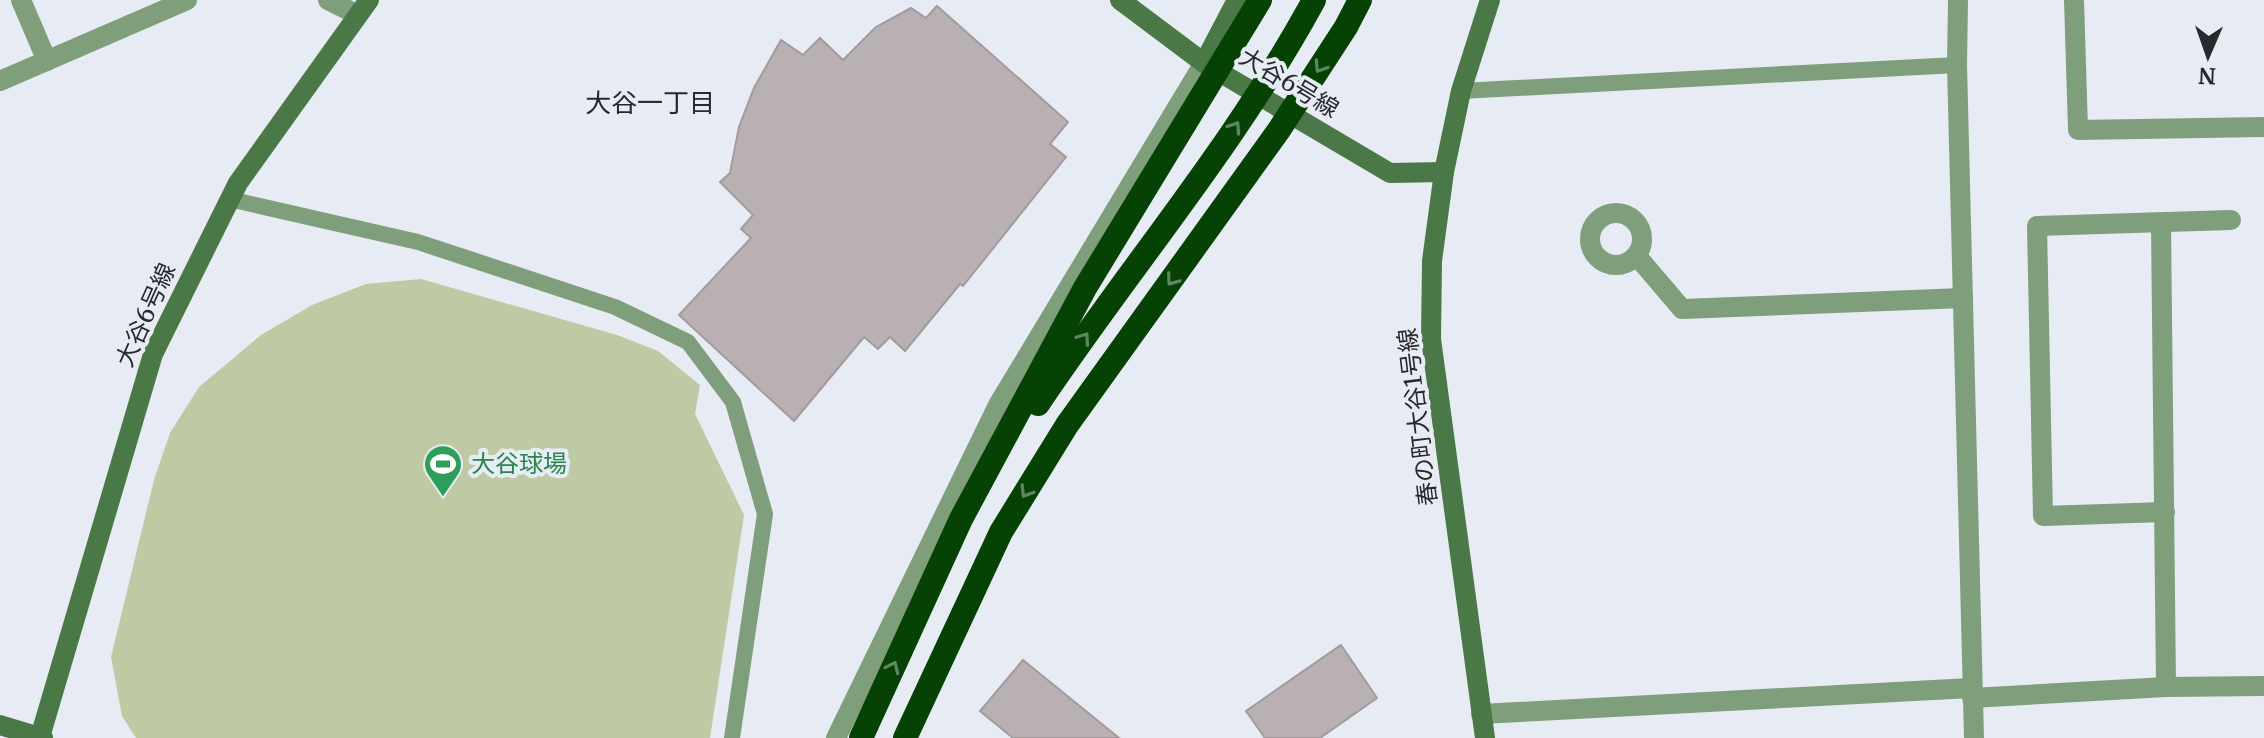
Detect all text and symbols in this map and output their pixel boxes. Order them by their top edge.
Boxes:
north arrow [2168,16,2248,96]
street label: 大谷6号線 [1234,41,1345,124]
one-way arrow [1315,58,1330,73]
text: N [2198,62,2216,90]
district label: 大谷一丁目 [585,86,715,119]
one-way arrow [1225,122,1240,136]
street label: 大谷6号線 [109,258,182,372]
one-way arrow [1167,272,1182,286]
street label: 春の町大谷1号線 [1391,326,1444,508]
one-way arrow [1074,333,1089,347]
sports icon: 大谷球場 [422,443,464,498]
place label: 大谷球場 [471,448,567,479]
one-way arrow [1020,483,1036,498]
one-way arrow [884,661,900,675]

